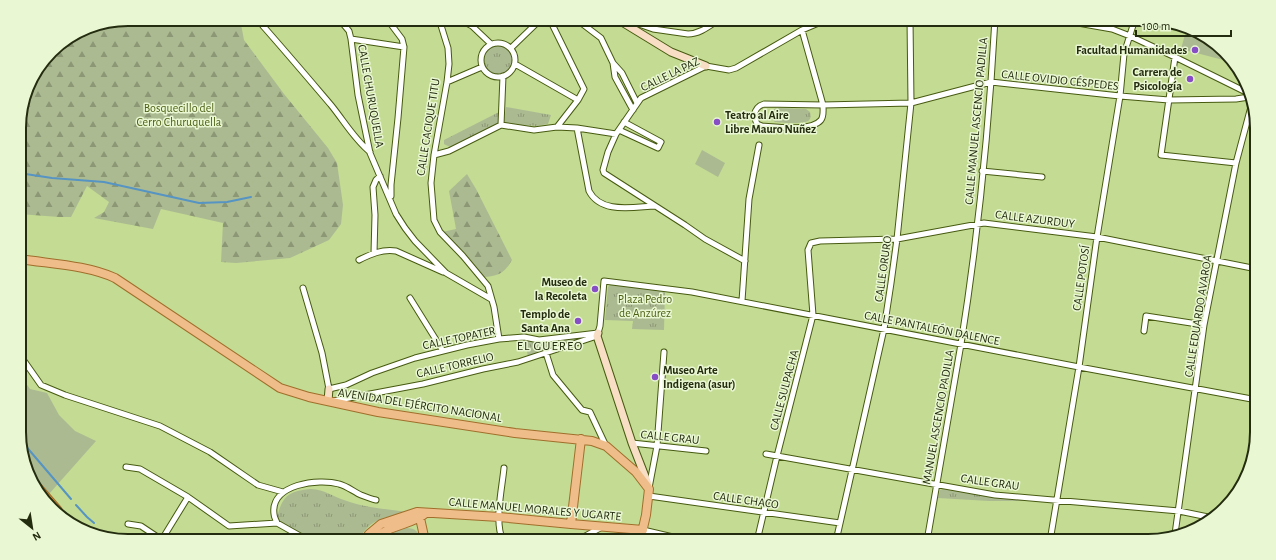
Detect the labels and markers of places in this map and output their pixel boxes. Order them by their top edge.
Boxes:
place label: Facultad Humanidades [1076,44,1187,56]
marker: Facultad Humanidades [1190,45,1200,55]
place label: Carrera de Psicología [1132,66,1182,92]
marker: Carrera de Psicología [1185,74,1195,84]
place label: Teatro al Aire Libre Mauro Nuñez [725,109,816,135]
marker: Teatro al Aire Libre Mauro Nuñez [712,117,722,127]
place label: Museo de la Recoleta [535,276,587,302]
marker: Museo de la Recoleta [590,284,600,294]
place label: Templo de Santa Ana [520,308,570,334]
marker: Templo de Santa Ana [573,316,583,326]
place label: Museo Arte Indigena (asur) [663,364,736,391]
marker: Museo Arte Indigena (asur) [650,372,660,382]

